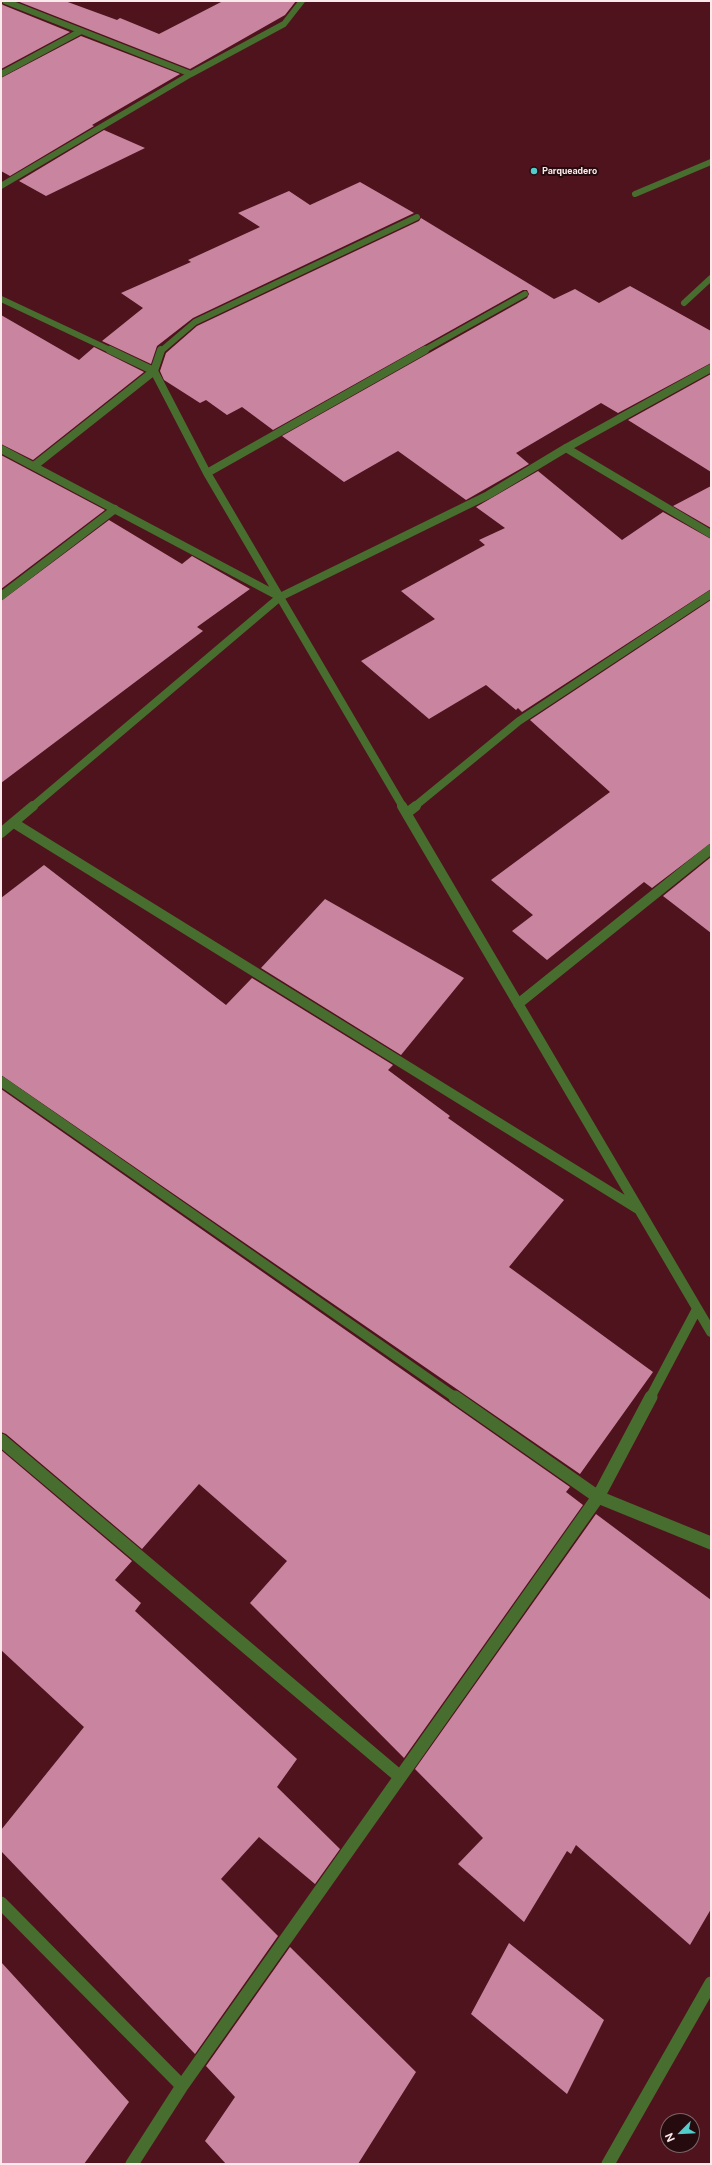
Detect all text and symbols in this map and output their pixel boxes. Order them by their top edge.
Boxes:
marker: Parqueadero [529,166,539,176]
place label: Parqueadero [542,166,597,176]
north arrow [660,2113,700,2153]
text: N [663,2131,677,2144]

